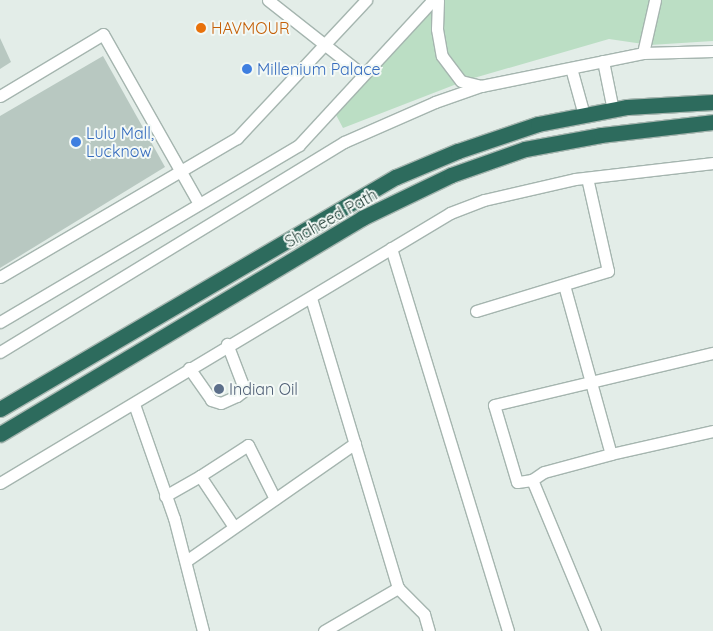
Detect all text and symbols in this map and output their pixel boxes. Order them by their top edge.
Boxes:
place label: HAVMOUR [211,18,290,38]
marker: HAVMOUR [195,22,207,34]
place label: Millenium Palace [257,59,380,79]
marker: Millenium Palace [241,63,253,75]
place label: Lulu Mall, Lucknow [86,123,154,161]
marker: Lulu Mall, Lucknow [70,136,82,148]
street label: Shaheed Path [281,185,381,251]
place label: Indian Oil [229,379,298,399]
marker: Indian Oil [213,383,225,395]

